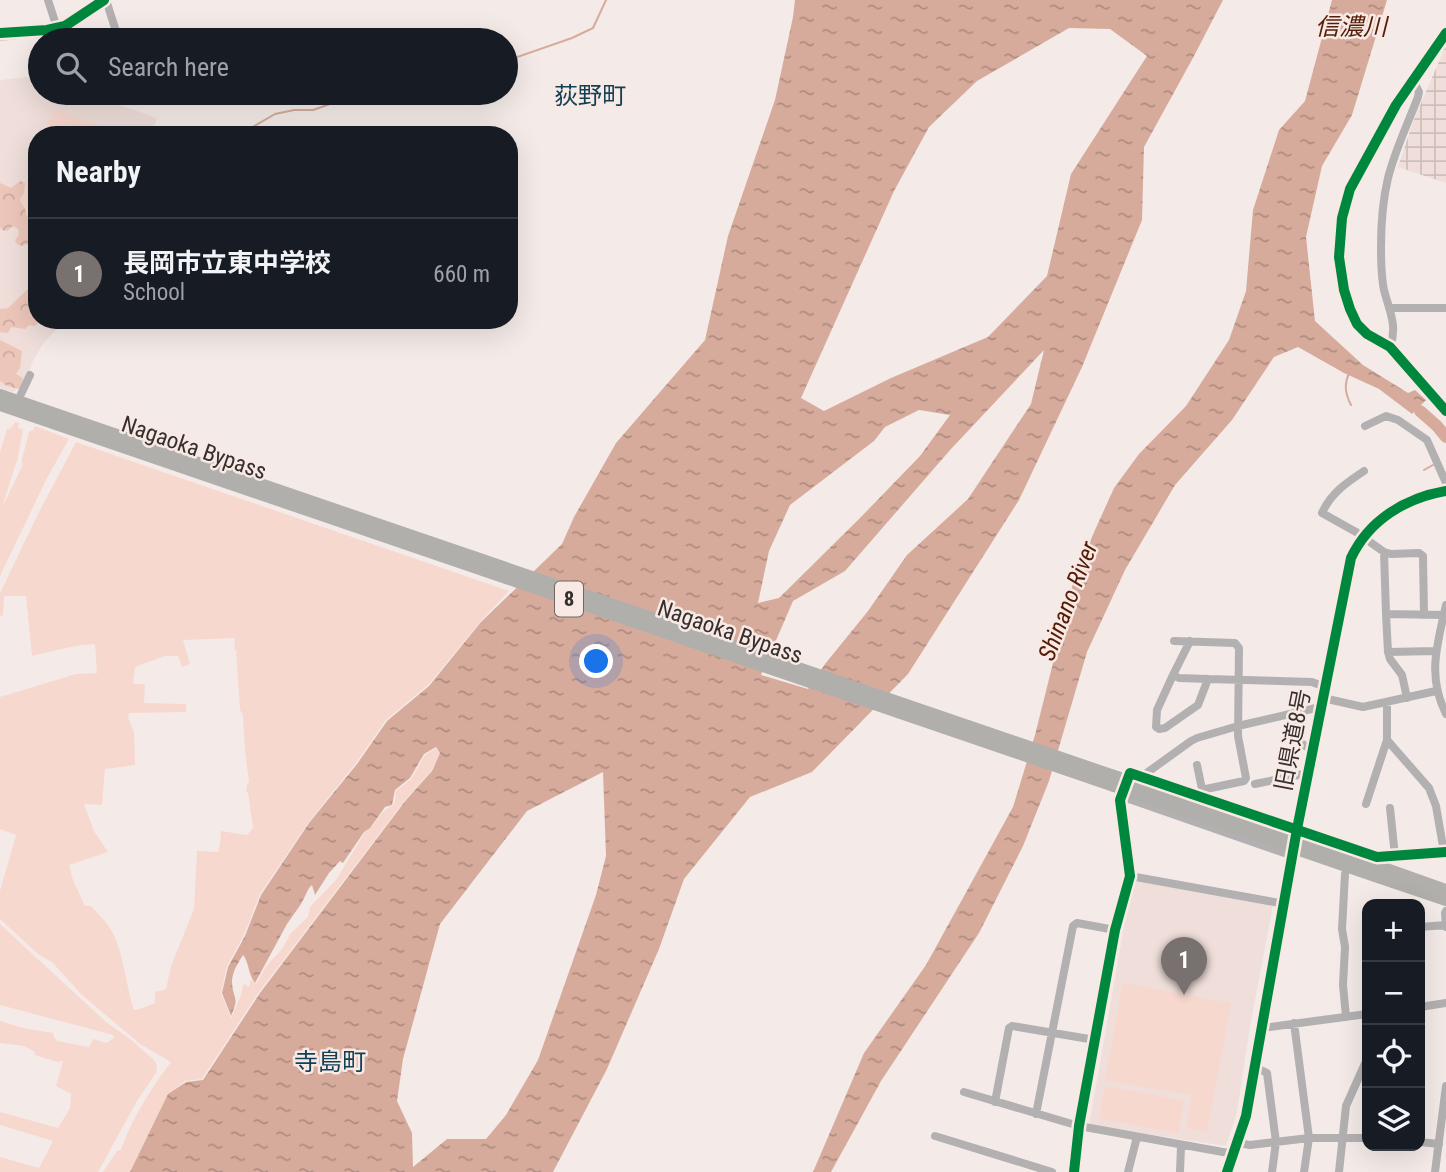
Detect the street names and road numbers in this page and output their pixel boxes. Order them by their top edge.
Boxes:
street label: Nagaoka Bypass [118,411,270,485]
road number: 8 [555,582,583,616]
street label: Nagaoka Bypass [654,595,806,669]
street label: 旧県道8号 [1270,687,1316,793]

